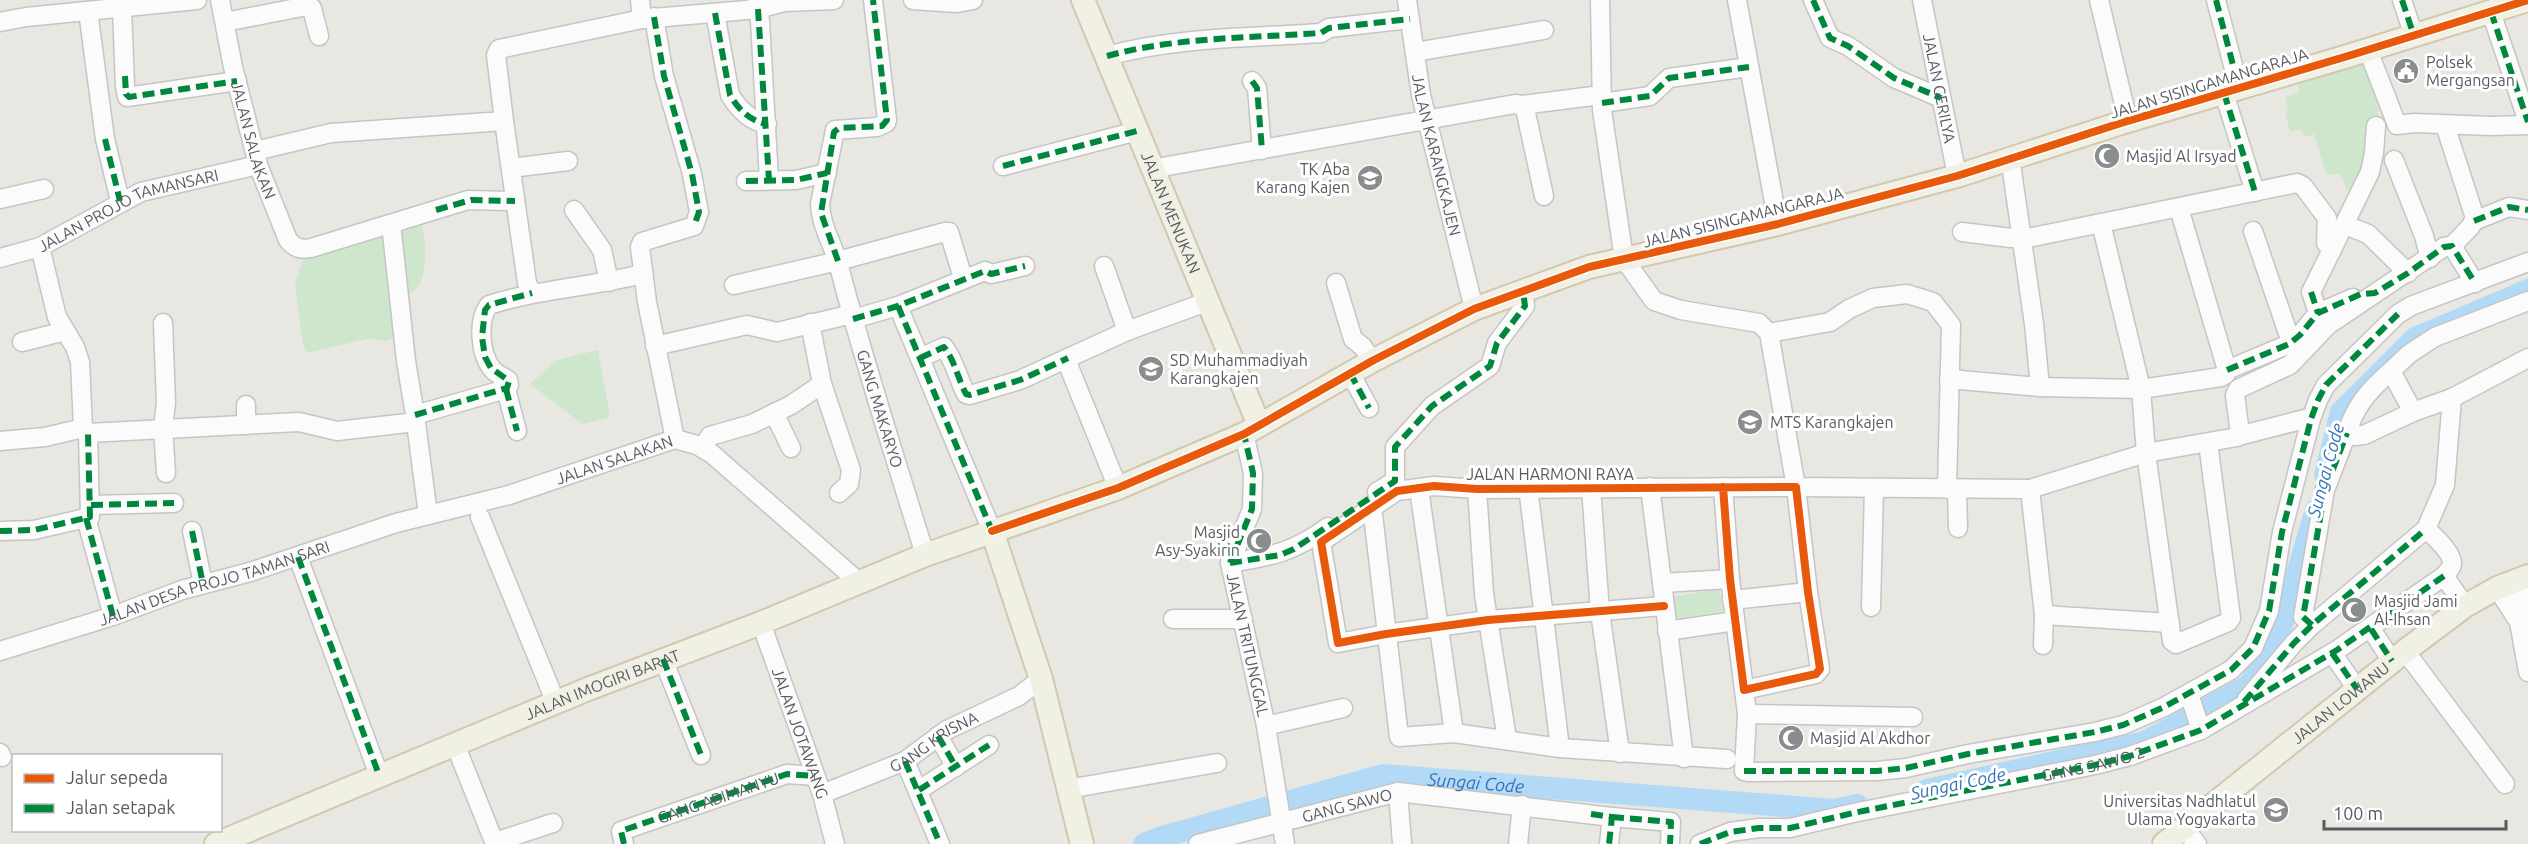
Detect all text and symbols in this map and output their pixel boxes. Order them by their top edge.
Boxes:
street label: JALAN GERILYA [1920,32,1959,145]
street label: JALAN SISINGAMANGARAJA [2108,44,2311,122]
place label: Polsek Mergangsan [2426,53,2515,89]
public building icon: Polsek Mergangsan [2391,56,2421,86]
street label: JALAN KARANGKAJEN [1409,73,1465,238]
street label: JALAN SALAKAN [228,79,280,202]
mosque icon: Masjid Al Irsyad [2092,141,2122,171]
place label: Masjid Al Irsyad [2126,147,2237,165]
street label: JALAN MENUKAN [1138,149,1204,276]
place label: TK Aba Karang Kajen [1256,160,1350,196]
school or university icon: TK Aba Karang Kajen [1355,163,1385,193]
street label: JALAN PROJO TAMANSARI [35,165,220,255]
street label: JALAN SISINGAMANGARAJA [1641,183,1846,251]
street label: GANG MAKARYO [854,347,906,470]
place label: SD Muhammadiyah Karangkajen [1170,351,1308,387]
school or university icon: SD Muhammadiyah Karangkajen [1136,354,1166,384]
school or university icon: MTS Karangkajen [1735,407,1765,437]
place label: MTS Karangkajen [1770,413,1894,431]
water label: Sungai Code [2303,421,2347,520]
street label: JALAN SALAKAN [554,431,675,488]
street label: JALAN HARMONI RAYA [1466,465,1634,483]
place label: Masjid Asy-Syakirin [1155,523,1240,559]
mosque icon: Masjid Asy-Syakirin [1244,526,1274,556]
street label: JALAN DESA PROJO TAMAN SARI [97,537,332,629]
street label: JALAN TRITUNGGAL [1223,571,1273,718]
place label: Masjid Jami Al-Ihsan [2374,592,2458,628]
mosque icon: Masjid Jami Al-Ihsan [2339,595,2369,625]
street label: JALAN IMOGIRI BARAT [522,646,682,723]
street label: JALAN LOWANU [2288,658,2393,747]
street label: JALAN JOTAWANG [769,665,832,801]
street label: GANG KRISNA [887,708,981,775]
mosque icon: Masjid Al Akdhor [1776,723,1806,753]
place label: Masjid Al Akdhor [1810,729,1930,747]
street label: GANG SAWO 2 [2040,743,2147,784]
legend [12,754,222,832]
water label: Sungai Code [1908,763,2007,803]
text: Jalur sepeda [66,767,168,787]
street label: GANG ABIMANYU [655,768,781,827]
water label: Sungai Code [1426,768,1525,796]
street label: GANG SAWO [1300,785,1394,826]
place label: Universitas Nadhlatul Ulama Yogyakarta [2103,792,2256,828]
scale bar [2324,793,2506,831]
school or university icon: Universitas Nadhlatul Ulama Yogyakarta [2261,795,2291,825]
text: Jalan setapak [66,797,175,817]
text: 100 m [2333,803,2383,823]

